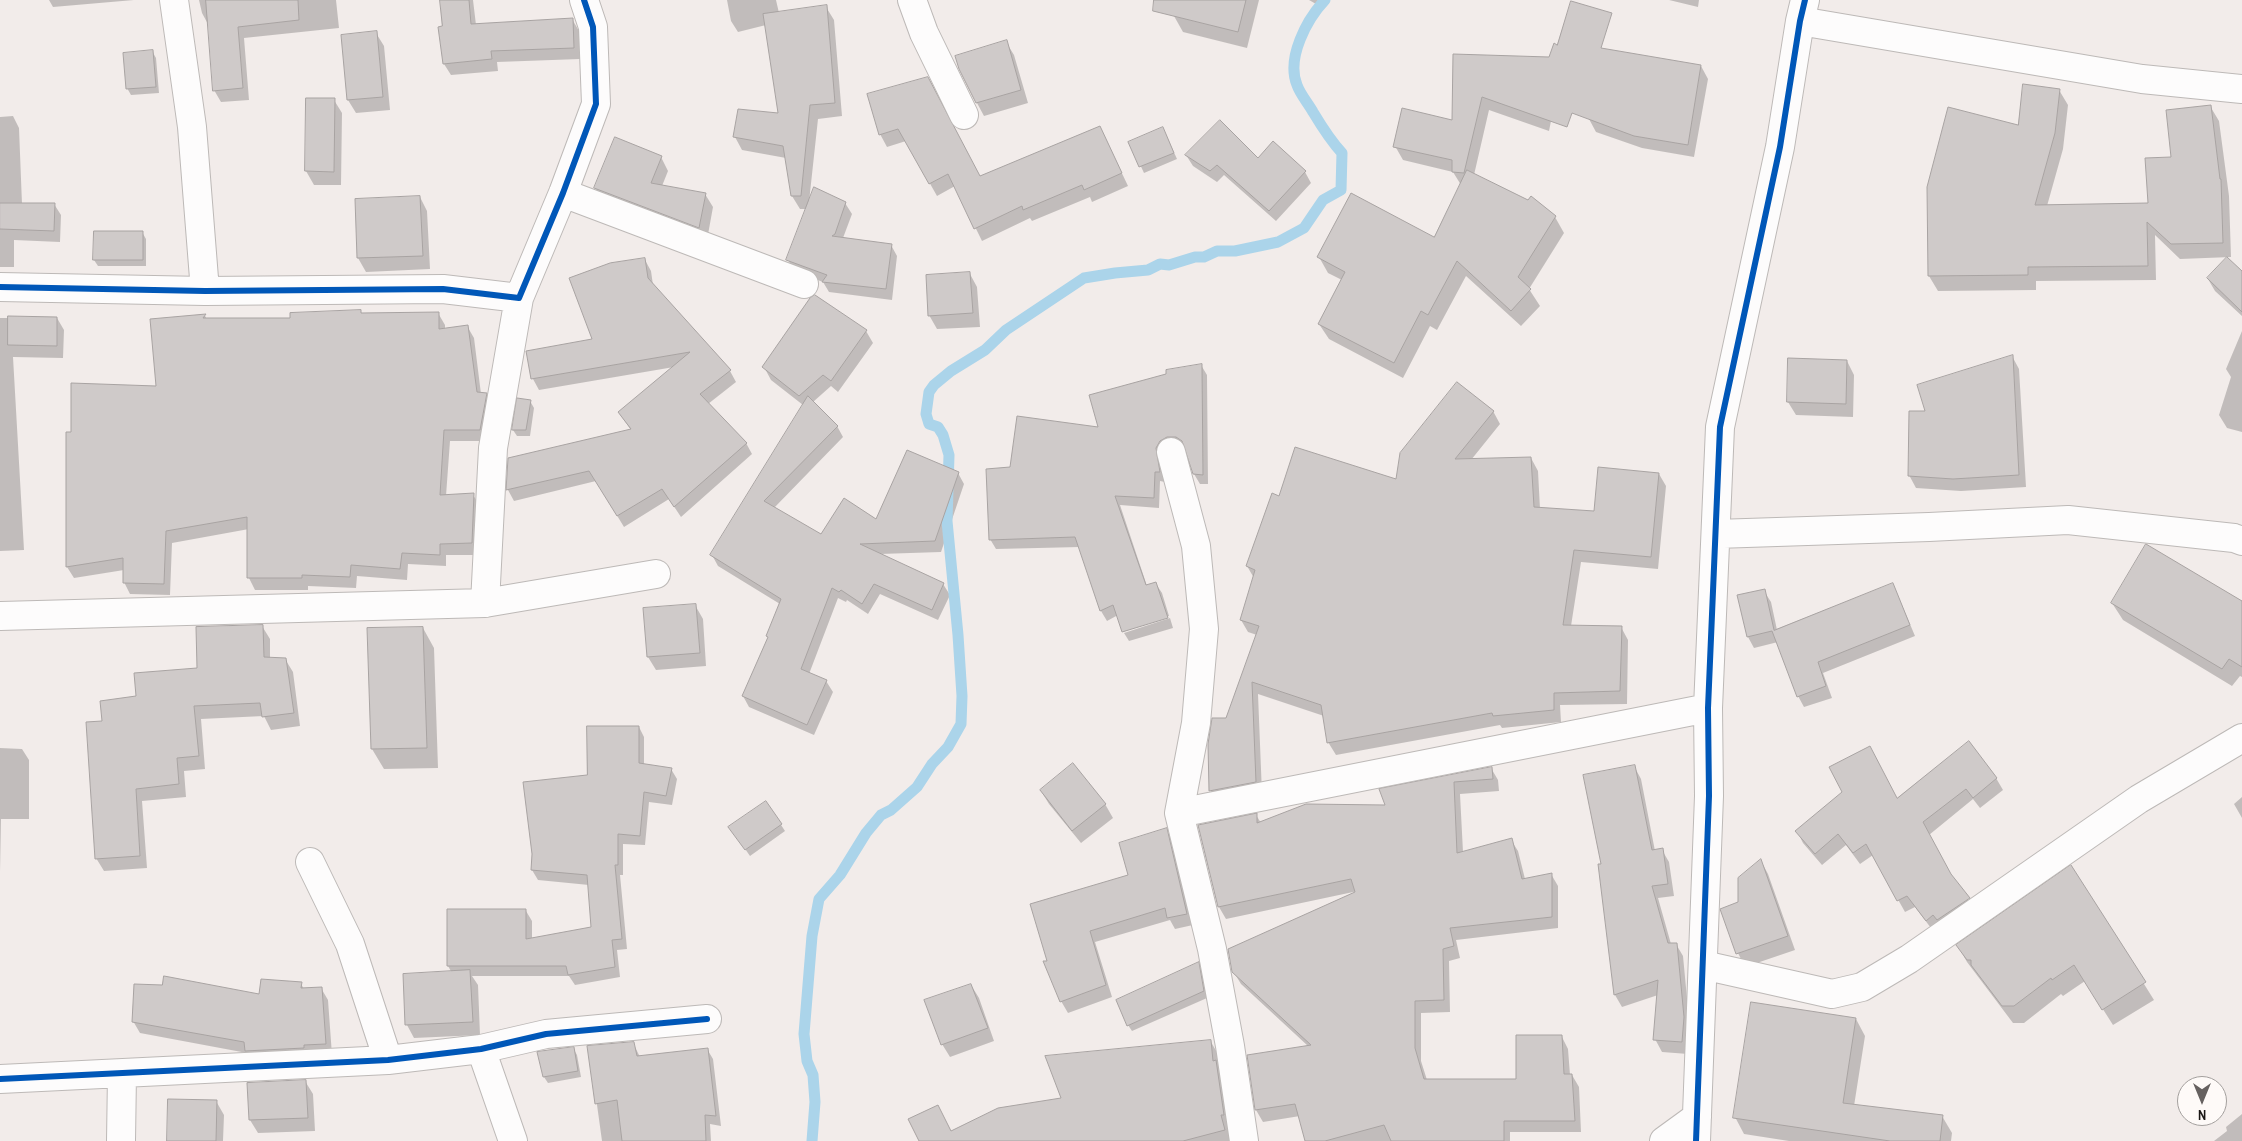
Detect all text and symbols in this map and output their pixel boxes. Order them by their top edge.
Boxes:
north arrow [2177,1076,2227,1126]
text: N [2198,1106,2206,1124]

